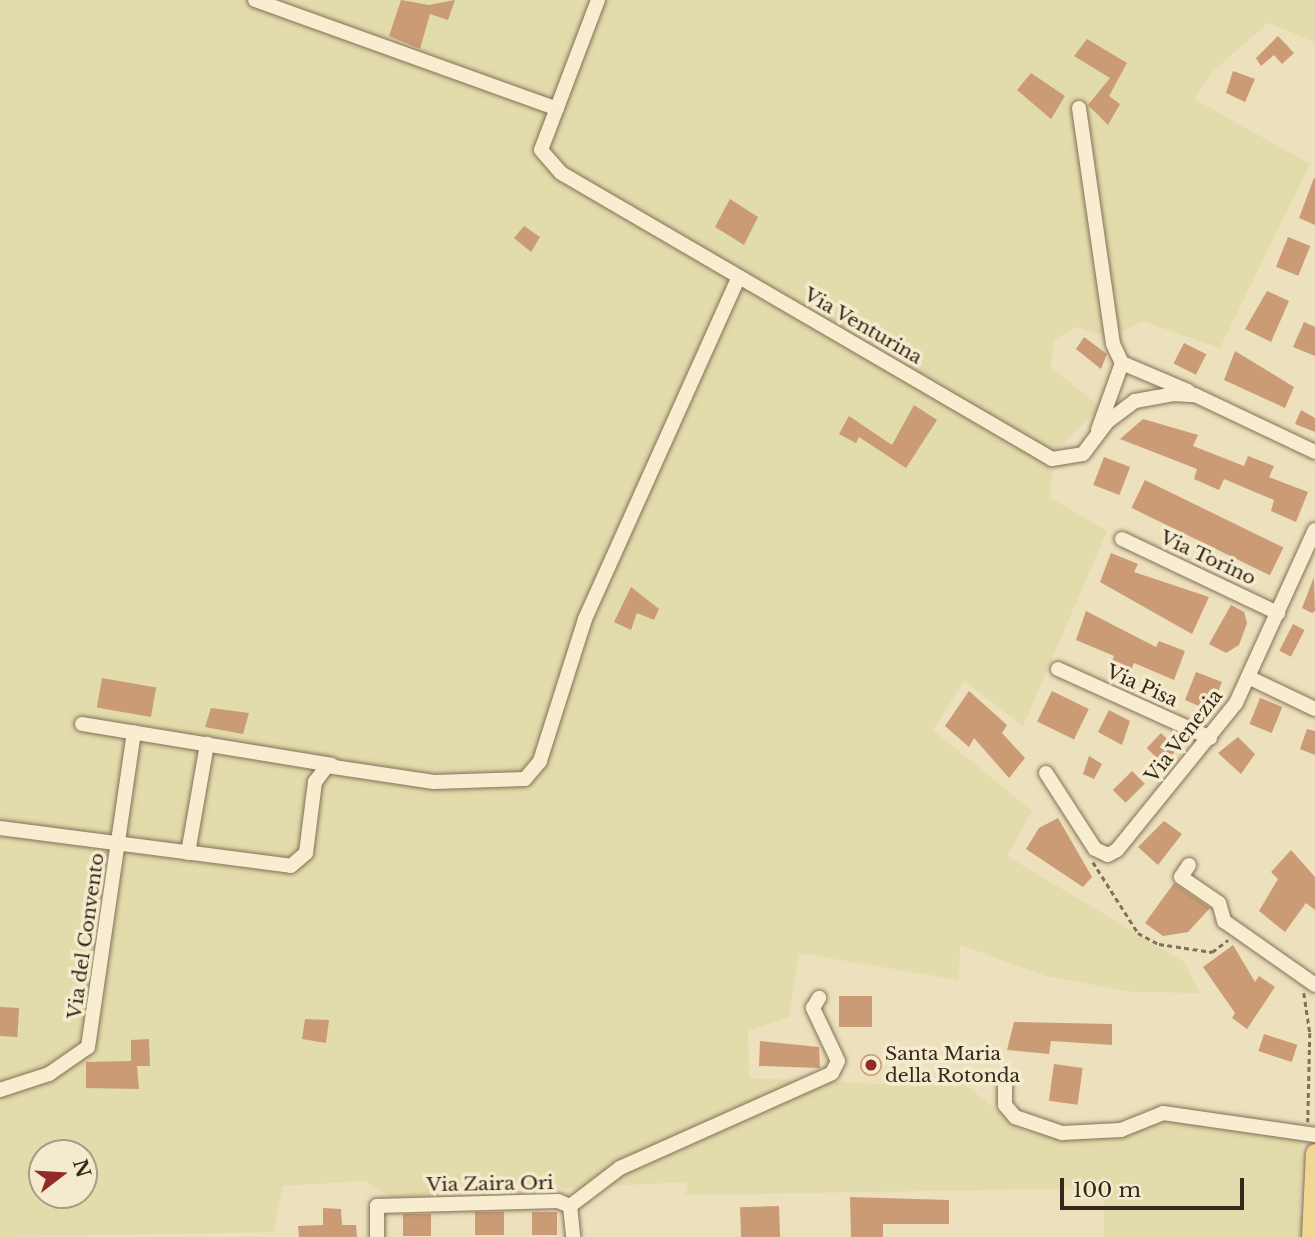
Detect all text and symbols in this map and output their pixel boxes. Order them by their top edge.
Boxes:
street label: Via Venturina [799,283,927,369]
street label: Via Torino [1156,526,1260,590]
street label: Via Pisa [1103,660,1181,712]
street label: Via Venezia [1140,684,1228,788]
street label: Via del Convento [63,851,109,1021]
place label: Santa Maria della Rotonda [885,1043,1020,1087]
marker: Santa Maria della Rotonda [863,1057,879,1073]
north arrow [28,1139,98,1209]
text: N [68,1156,95,1180]
scale bar [1063,1164,1247,1208]
street label: Via Zaira Ori [426,1171,554,1197]
text: 100 m [1073,1177,1141,1203]

